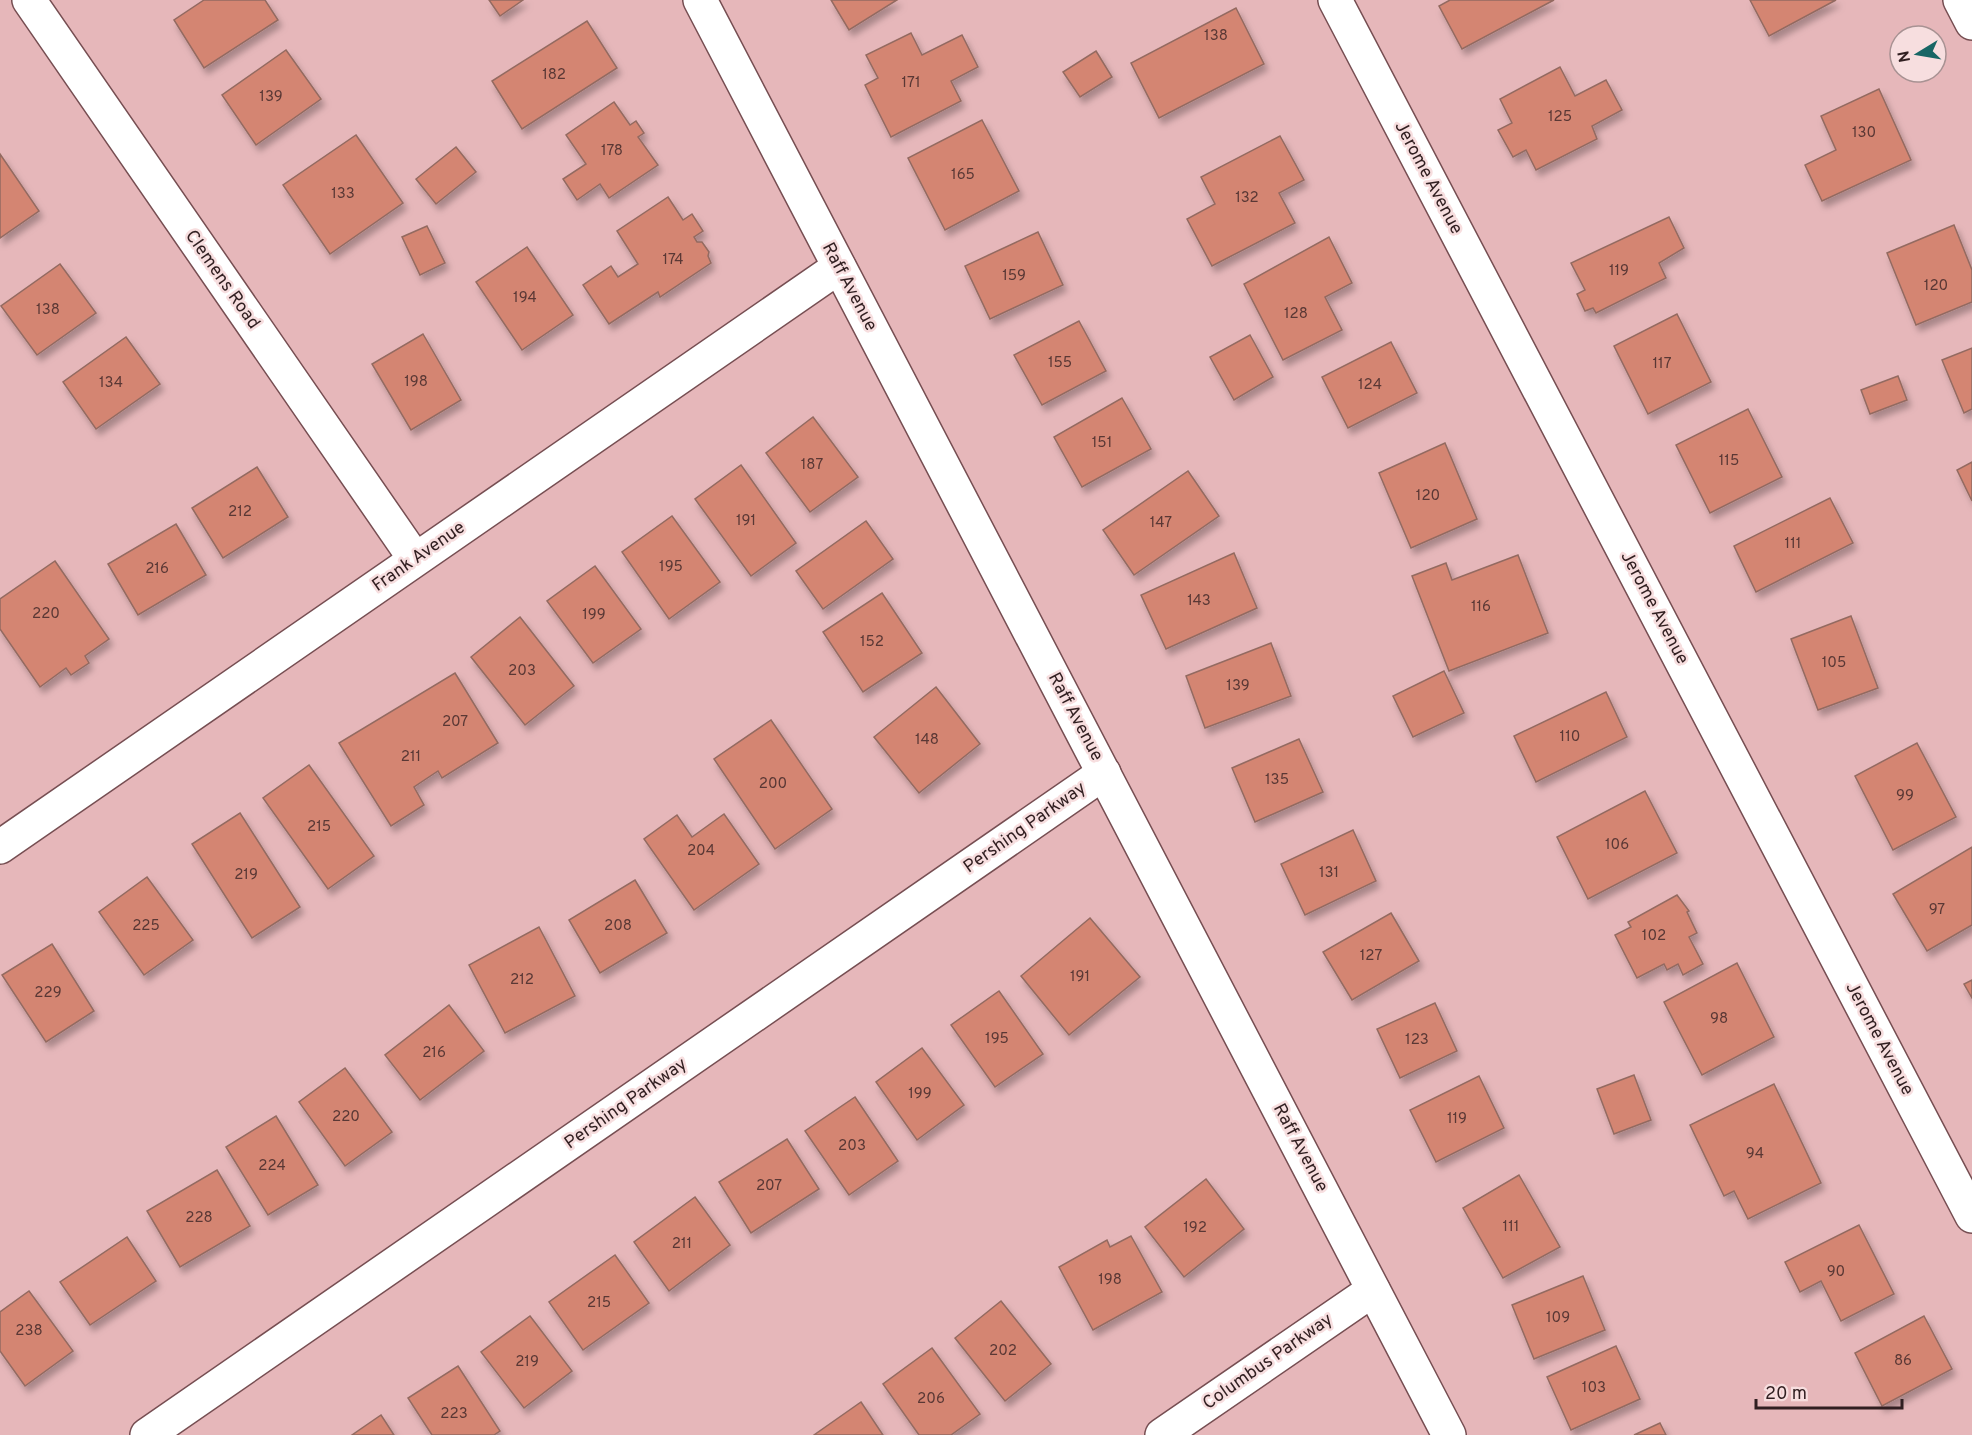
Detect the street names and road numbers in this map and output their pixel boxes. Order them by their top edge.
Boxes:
street label: Jerome Avenue [1388,117,1468,239]
street label: Clemens Road [179,226,265,334]
street label: Raff Avenue [816,239,882,335]
street label: Frank Avenue [368,516,470,598]
street label: Jerome Avenue [1614,547,1694,669]
street label: Raff Avenue [1042,669,1108,765]
street label: Pershing Parkway [959,777,1091,879]
street label: Jerome Avenue [1839,978,1919,1100]
street label: Pershing Parkway [560,1053,692,1155]
street label: Raff Avenue [1267,1100,1333,1196]
street label: Columbus Parkway [1199,1309,1337,1415]

